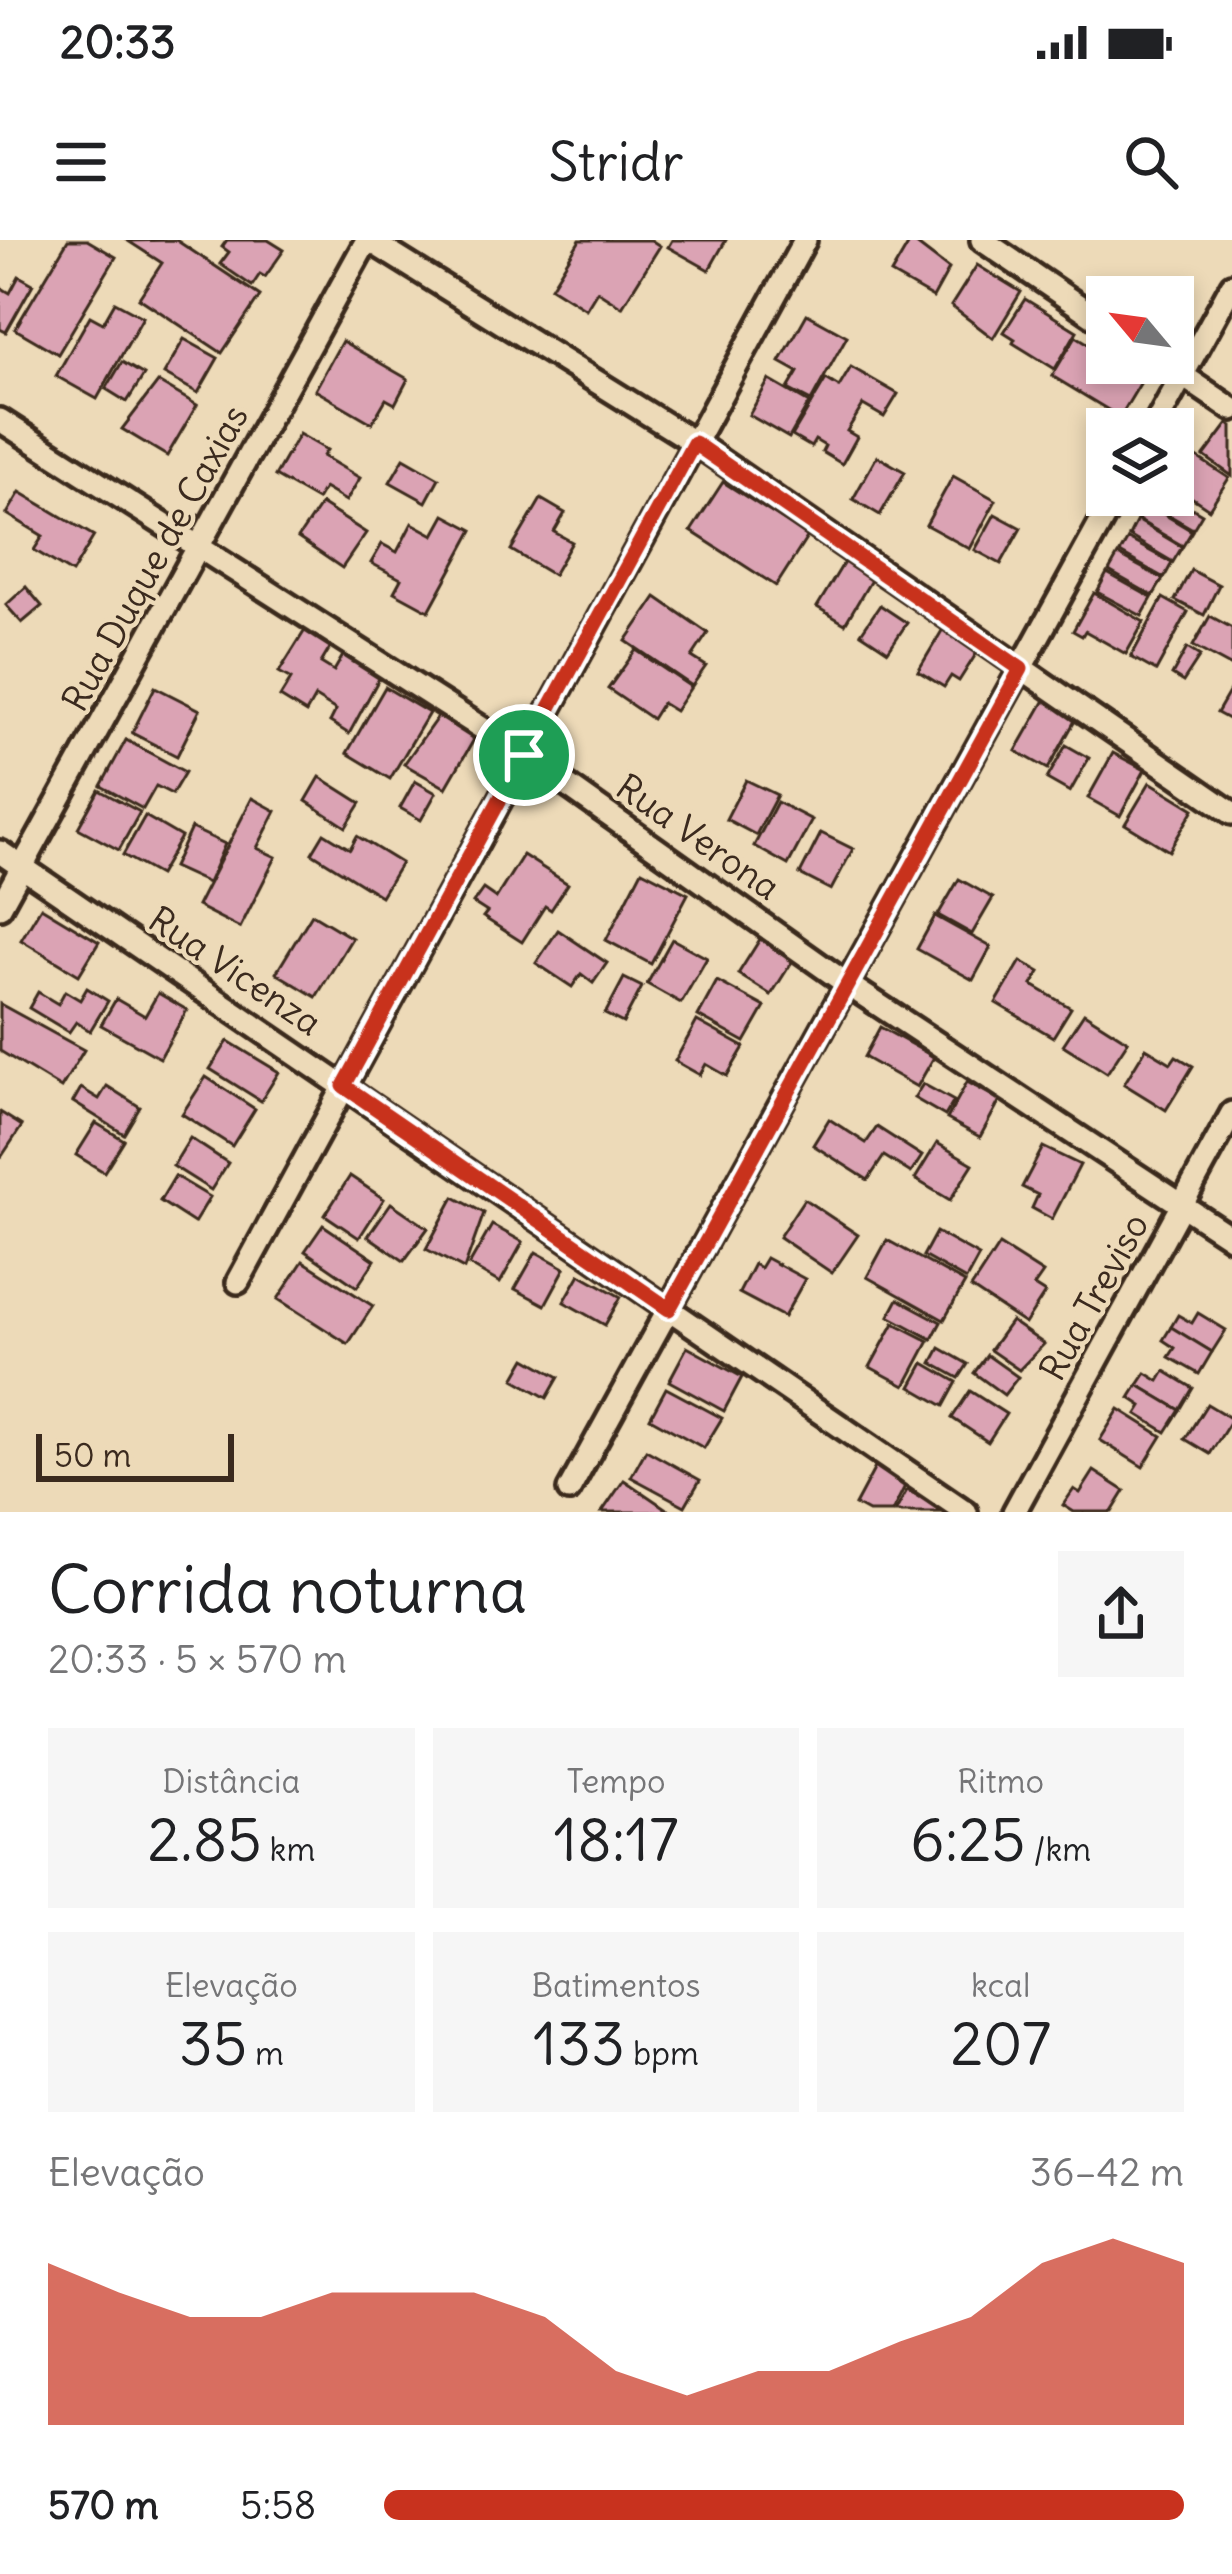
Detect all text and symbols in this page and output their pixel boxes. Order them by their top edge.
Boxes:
text: 20:33 [60,14,176,70]
text: Stridr [548,128,684,196]
icon: menu [48,129,114,195]
icon: search [1118,129,1184,195]
north arrow [1086,276,1194,384]
map controls [1086,276,1194,516]
street label: Rua Duque de Caxias [52,397,258,719]
button: layers [1086,408,1194,516]
pin [473,704,575,806]
icon: arrive [491,722,557,788]
street label: Rua Verona [608,764,788,910]
street label: Rua Vicenza [140,897,330,1045]
street label: Rua Treviso [1030,1206,1158,1388]
scale bar [36,1428,234,1481]
text: 50 m [54,1434,131,1476]
text: Corrida noturna [48,1548,527,1631]
button: share [1058,1551,1184,1677]
text: 20:33 · 5 × 570 m [48,1635,347,1684]
text: Distância [162,1760,300,1802]
text: Tempo [566,1760,666,1802]
text: Ritmo [957,1760,1044,1802]
text: 2.85 [147,1802,262,1877]
text: 18:17 [553,1802,679,1877]
text: 6:25 [910,1802,1026,1877]
text: km [262,1828,315,1870]
text: /km [1026,1828,1091,1870]
text: Elevação [165,1964,298,2006]
text: Batimentos [531,1964,701,2006]
text: kcal [971,1964,1030,2006]
text: 35 [179,2006,247,2081]
text: 133 [533,2006,625,2081]
text: 207 [950,2006,1051,2081]
text: m [247,2032,284,2074]
text: bpm [625,2032,699,2074]
text: Elevação [48,2148,205,2197]
text: 36–42 m [1030,2148,1184,2197]
text: 570 m [48,2481,159,2530]
text: 5:58 [240,2481,316,2530]

